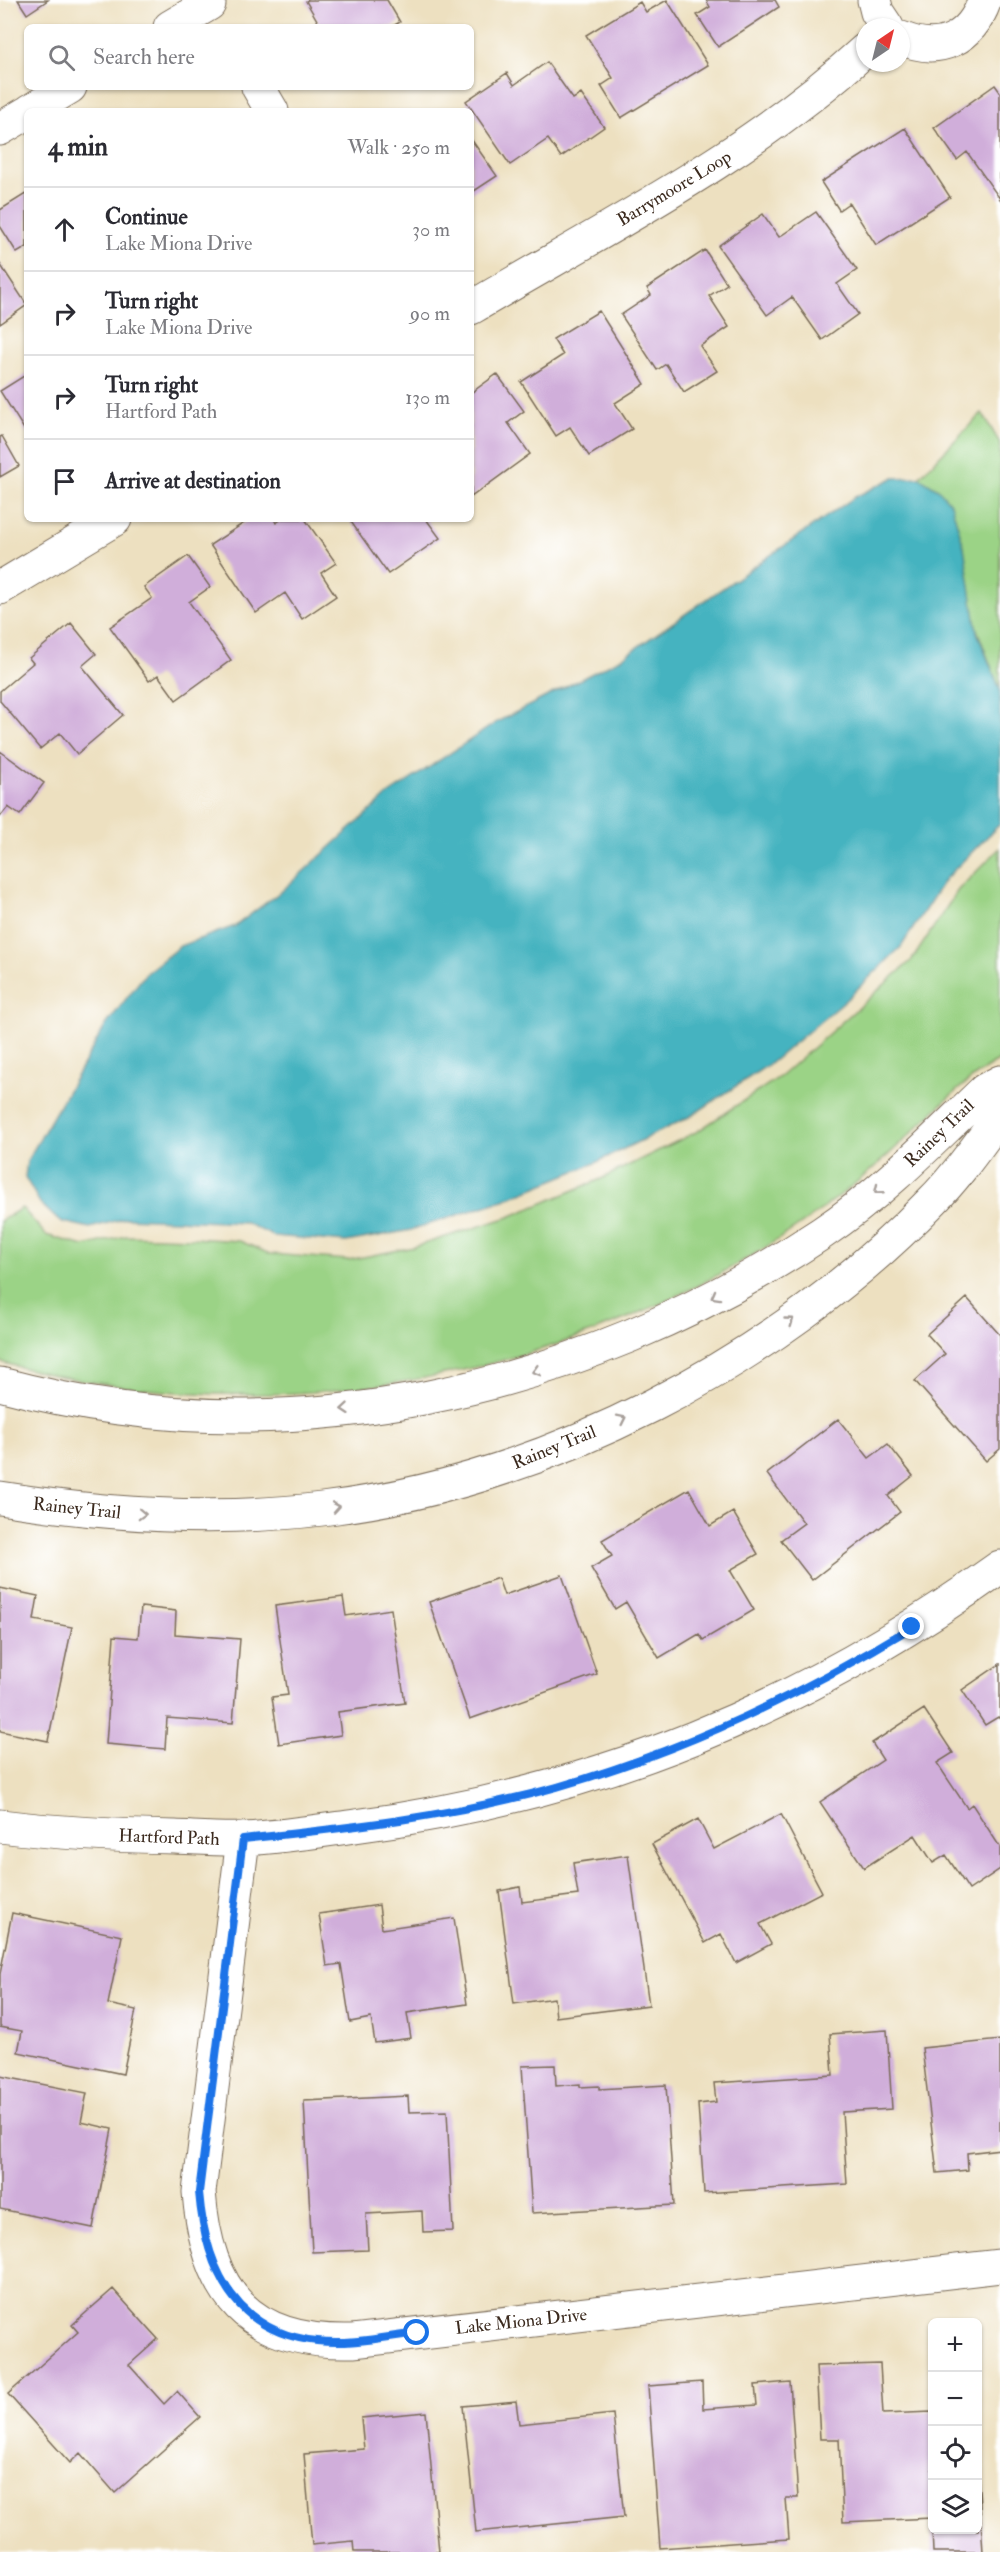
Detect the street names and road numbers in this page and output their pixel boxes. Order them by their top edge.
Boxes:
street label: Barrymoore Loop [613,145,736,232]
street label: Rainey Trail [900,1094,979,1172]
street label: Rainey Trail [509,1420,600,1475]
street label: Rainey Trail [32,1492,123,1525]
street label: Hartford Path [118,1824,220,1851]
street label: Lake Miona Drive [454,2303,589,2340]

